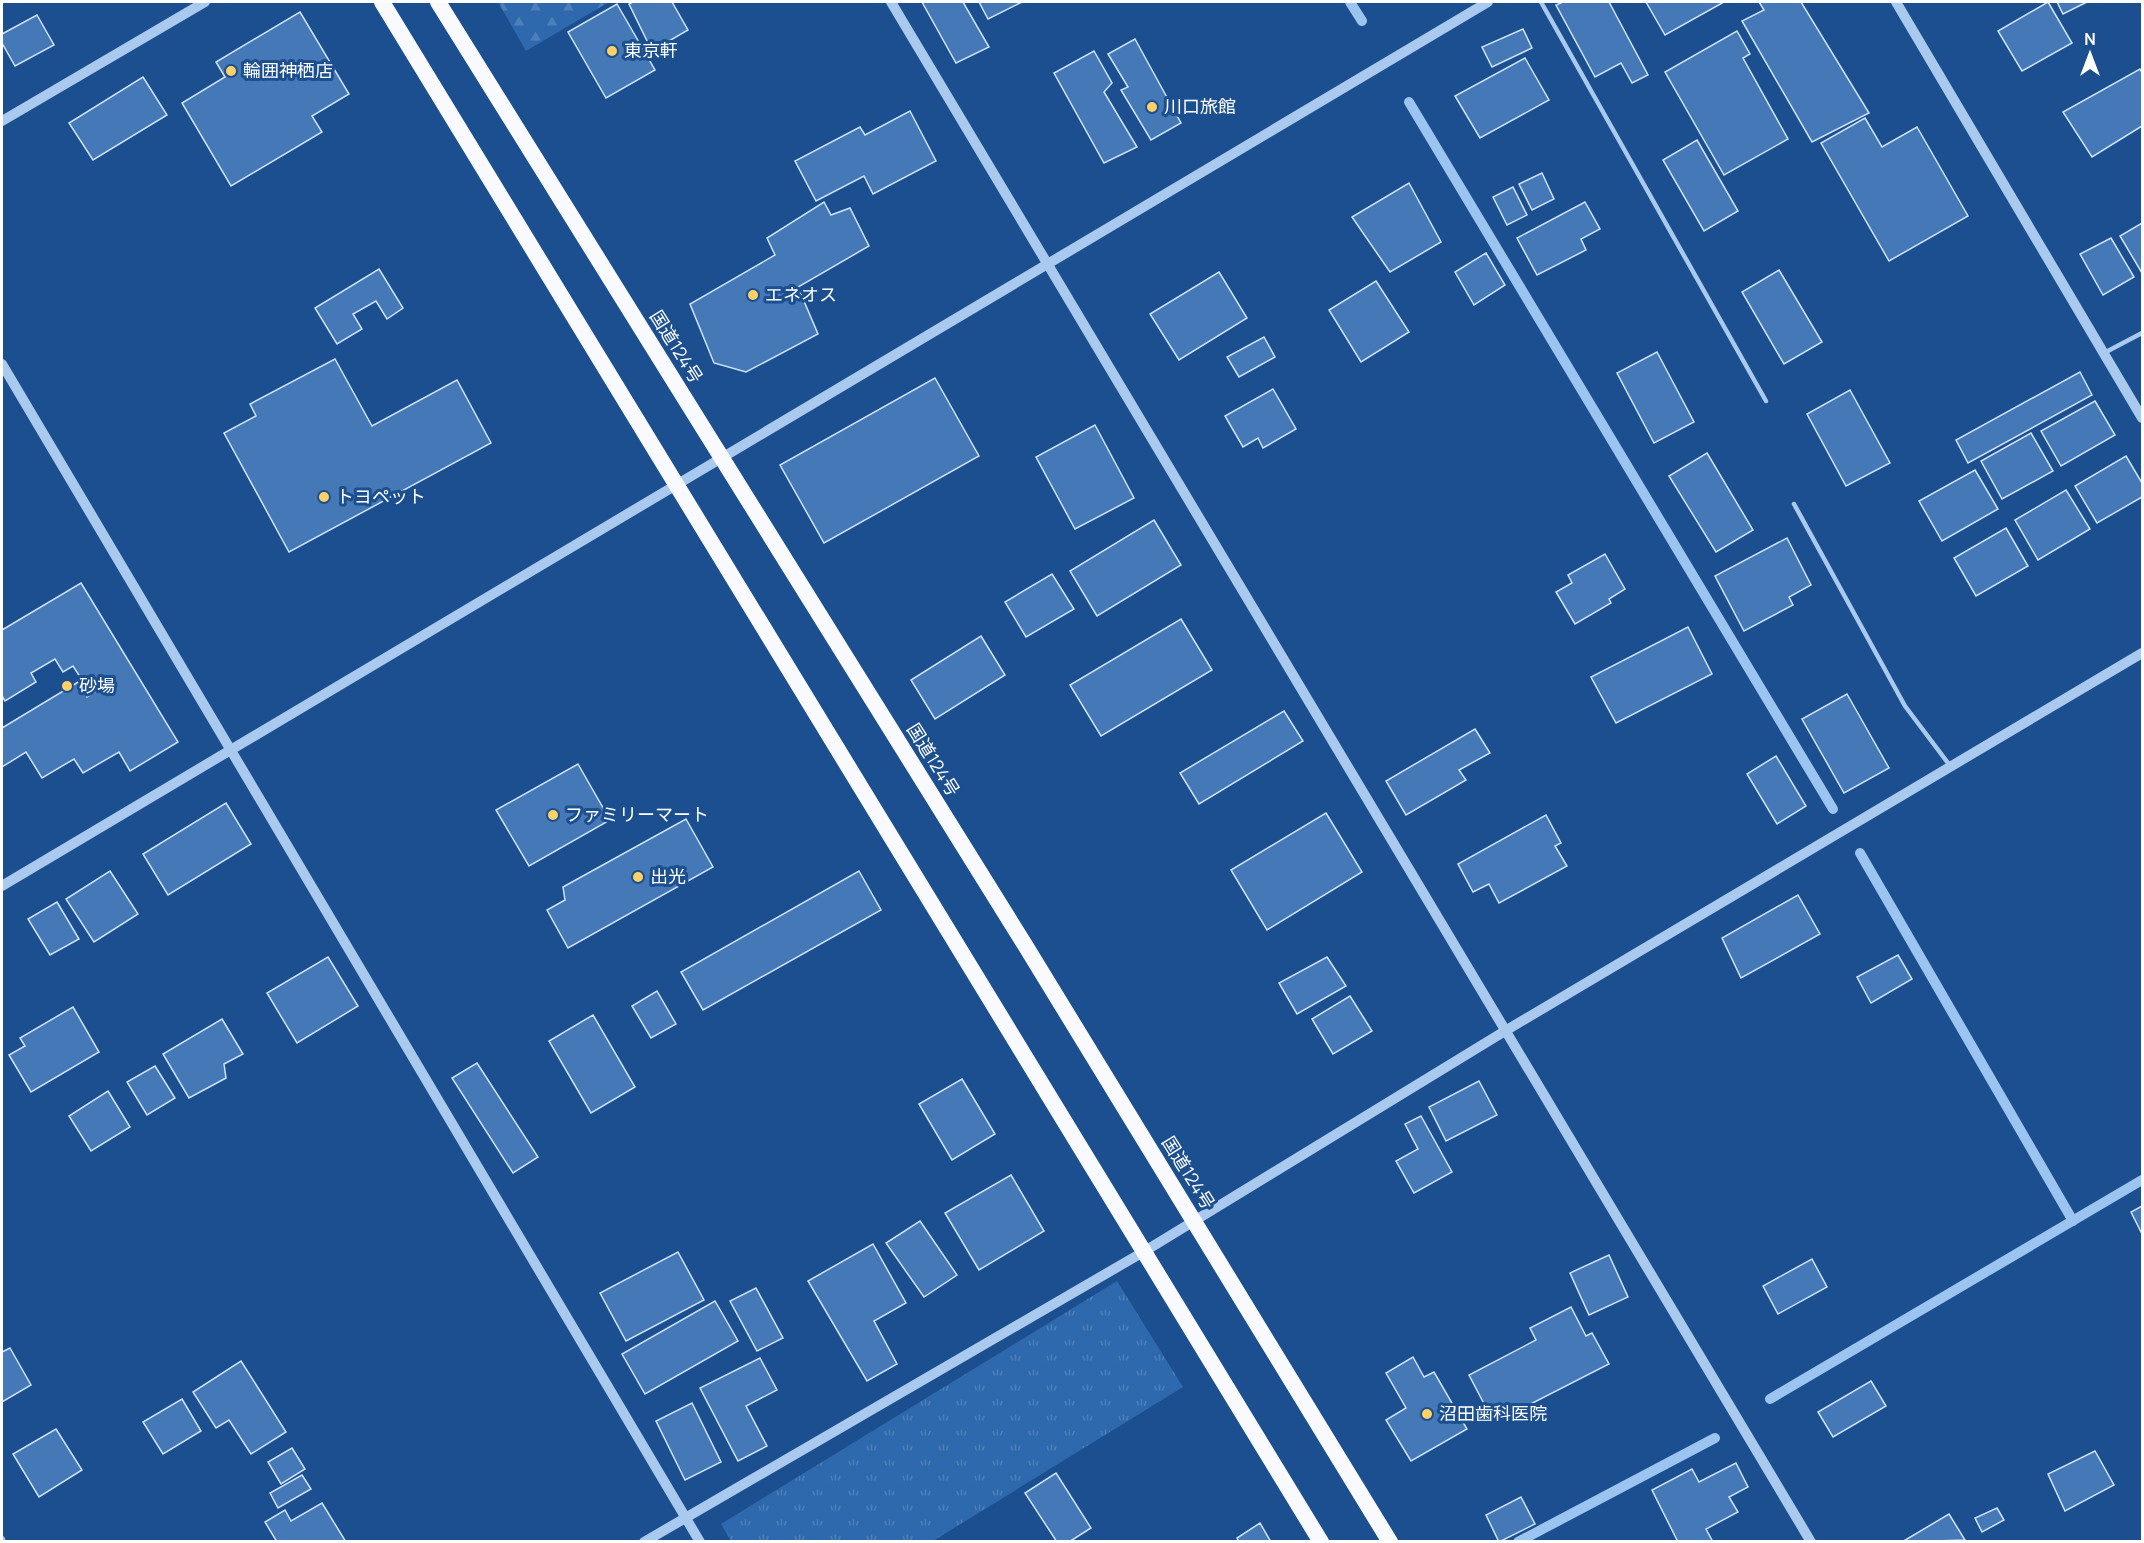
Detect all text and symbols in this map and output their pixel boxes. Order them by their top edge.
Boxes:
north arrow [2060,24,2120,84]
text: N [2084,28,2096,50]
place label: 東京軒 [624,38,678,62]
marker: 東京軒 [605,44,619,58]
place label: 輪囲神栖店 [243,58,333,82]
marker: 輪囲神栖店 [224,64,238,78]
place label: 川口旅館 [1164,94,1236,118]
marker: 川口旅館 [1145,100,1159,114]
place label: エネオス [765,282,837,306]
marker: エネオス [746,288,760,302]
street label: 国道124号 [645,306,709,387]
place label: トヨペット [336,484,426,508]
marker: トヨペット [317,490,331,504]
place label: 砂場 [79,673,115,697]
marker: 砂場 [60,679,74,693]
street label: 国道124号 [902,719,966,800]
place label: ファミリーマート [565,802,709,826]
marker: ファミリーマート [546,808,560,822]
place label: 出光 [650,864,686,888]
marker: 出光 [631,870,645,884]
street label: 国道124号 [1157,1132,1221,1213]
place label: 沼田歯科医院 [1439,1401,1547,1425]
marker: 沼田歯科医院 [1420,1407,1434,1421]

